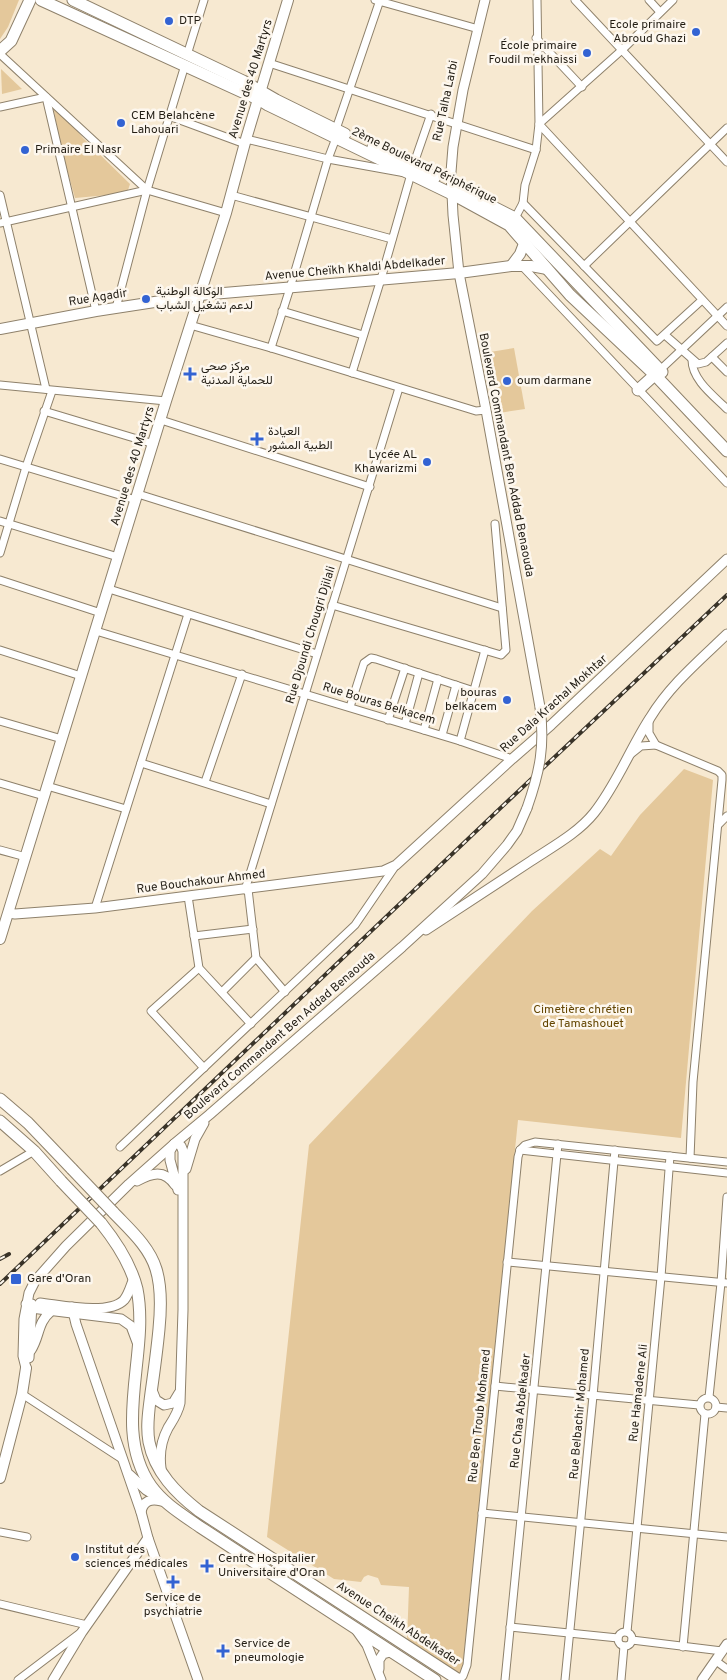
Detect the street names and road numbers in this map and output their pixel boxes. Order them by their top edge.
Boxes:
street label: Avenue des 40 Martyrs [225,17,277,141]
street label: Rue Talha Larbi [430,59,462,143]
street label: 2ème Boulevard Périphérique [349,124,499,208]
street label: Avenue Cheïkh Khaldi Abdelkader [264,253,446,285]
street label: Rue Agadir [68,285,129,311]
street label: Boulevard Commandant Ben Addad Benaouda [474,332,538,578]
street label: Avenue des 40 Martyrs [107,404,159,528]
street label: Rue Djoundi Chougri Djilali [282,564,340,706]
street label: Rue Dala Krachal Mokhtar [497,651,611,756]
street label: Rue Bouras Belkacem [320,679,438,729]
street label: Rue Bouchakour Ahmed [136,866,266,898]
street label: Boulevard Commandant Ben Addad Benaouda [181,949,379,1123]
street label: Rue Hamadene Ali [626,1343,652,1443]
street label: Rue Ben Troub Mohamed [465,1348,495,1484]
street label: Rue Belbachir Mohamed [566,1348,594,1480]
street label: Rue Chaa Abdelkader [507,1352,535,1469]
street label: Avenue Cheikh Abdelkader [333,1578,463,1670]

